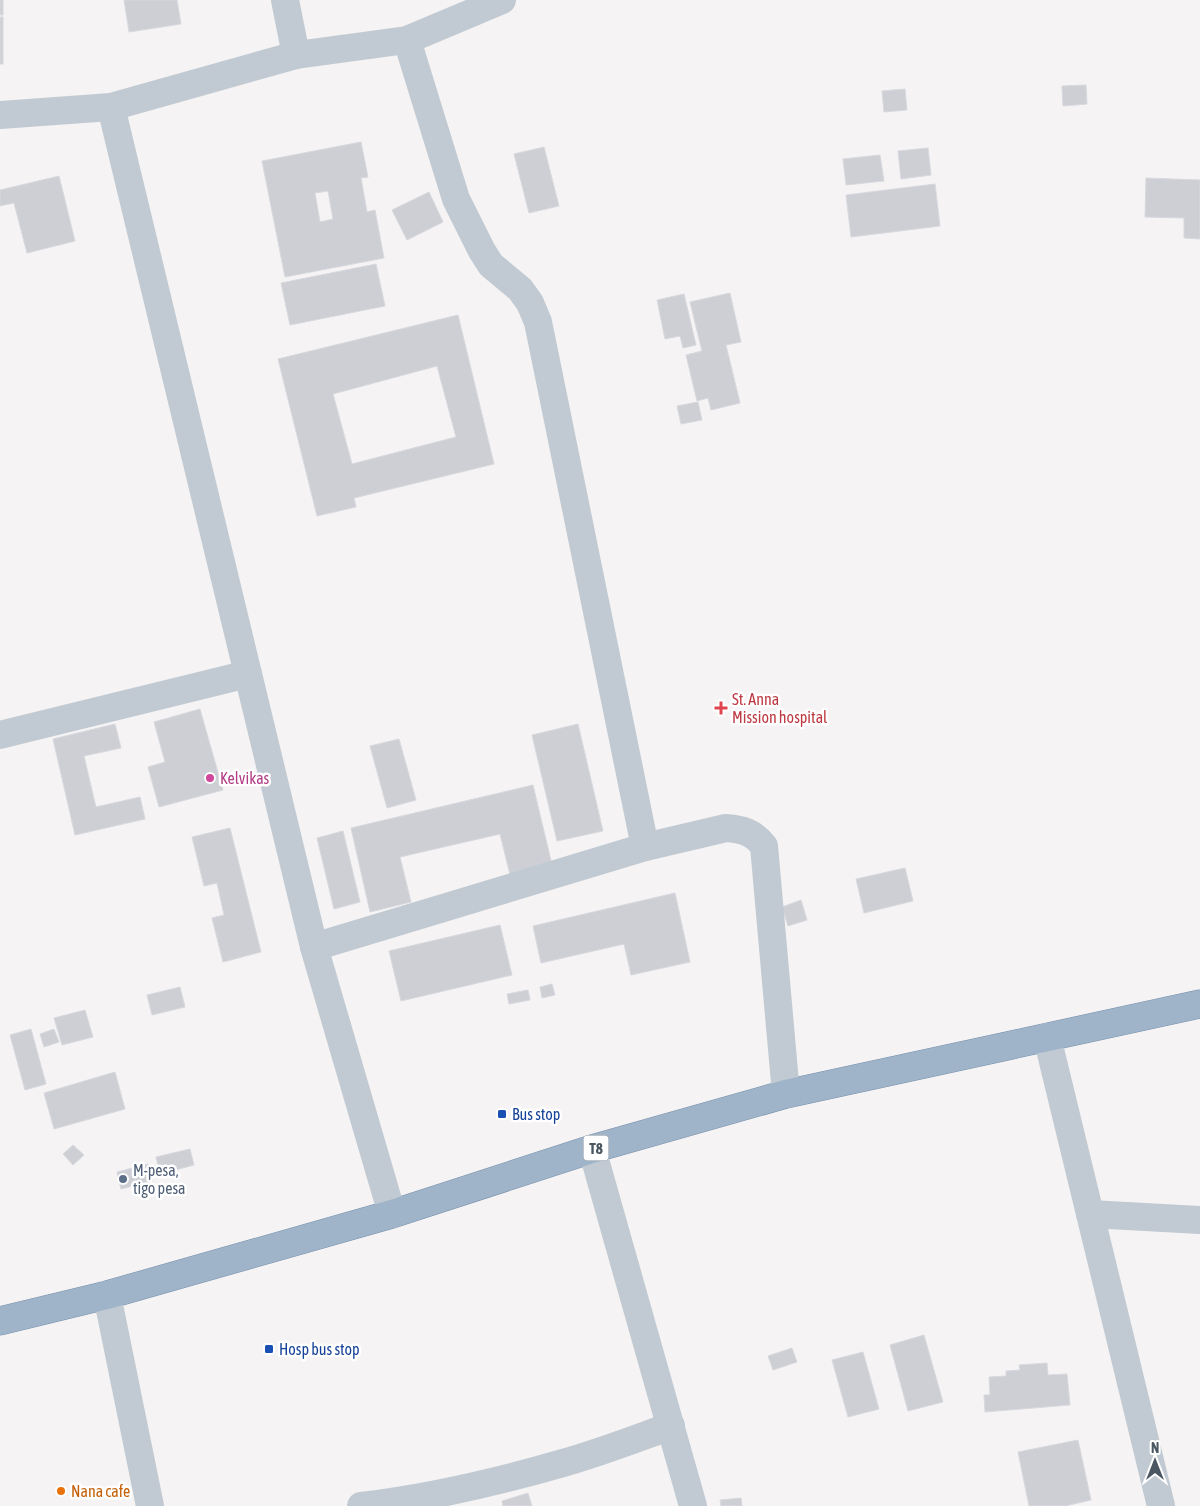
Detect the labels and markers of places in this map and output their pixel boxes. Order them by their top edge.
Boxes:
place label: St. Anna Mission hospital [732,690,828,727]
marker: St. Anna Mission hospital [714,701,728,715]
place label: Kelvikas [220,769,270,787]
marker: Kelvikas [204,772,216,784]
place label: Bus stop [512,1105,560,1124]
marker: Bus stop [496,1108,508,1120]
place label: M-pesa, tigo pesa [133,1161,186,1198]
marker: M-pesa, tigo pesa [117,1173,129,1185]
place label: Hosp bus stop [279,1340,360,1359]
marker: Hosp bus stop [263,1343,275,1355]
place label: Nana cafe [71,1482,130,1500]
marker: Nana cafe [55,1485,67,1497]

